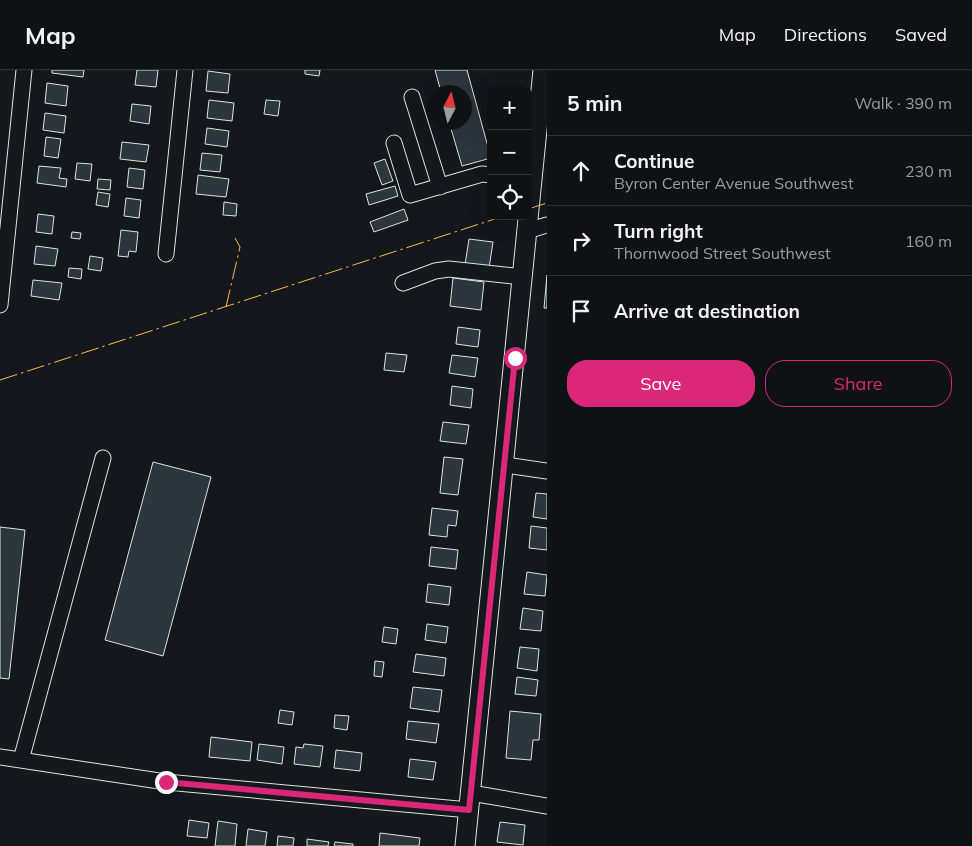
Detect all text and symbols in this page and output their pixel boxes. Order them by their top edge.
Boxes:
text: Map [25,20,76,50]
text: Map [719,23,756,46]
text: Directions [784,23,867,46]
text: Saved [895,23,947,46]
north arrow [427,85,472,130]
map controls [487,85,532,220]
button: + [487,85,532,130]
text: 5 min [567,90,622,116]
text: Walk · 390 m [854,93,952,113]
button: − [487,130,532,175]
text: Continue [614,149,694,173]
icon: ahead [567,157,595,185]
text: 230 m [905,161,952,181]
text: Byron Center Avenue Southwest [614,173,854,193]
button: locate [487,175,532,220]
text: Turn right [614,219,703,243]
icon: right [567,227,595,255]
text: 160 m [905,231,952,251]
text: Thornwood Street Southwest [614,243,831,263]
icon: arrive [567,297,595,325]
text: Arrive at destination [614,299,800,323]
route start [504,347,527,370]
button: Save [567,360,755,407]
button: Share [765,360,952,407]
route end [155,771,178,794]

